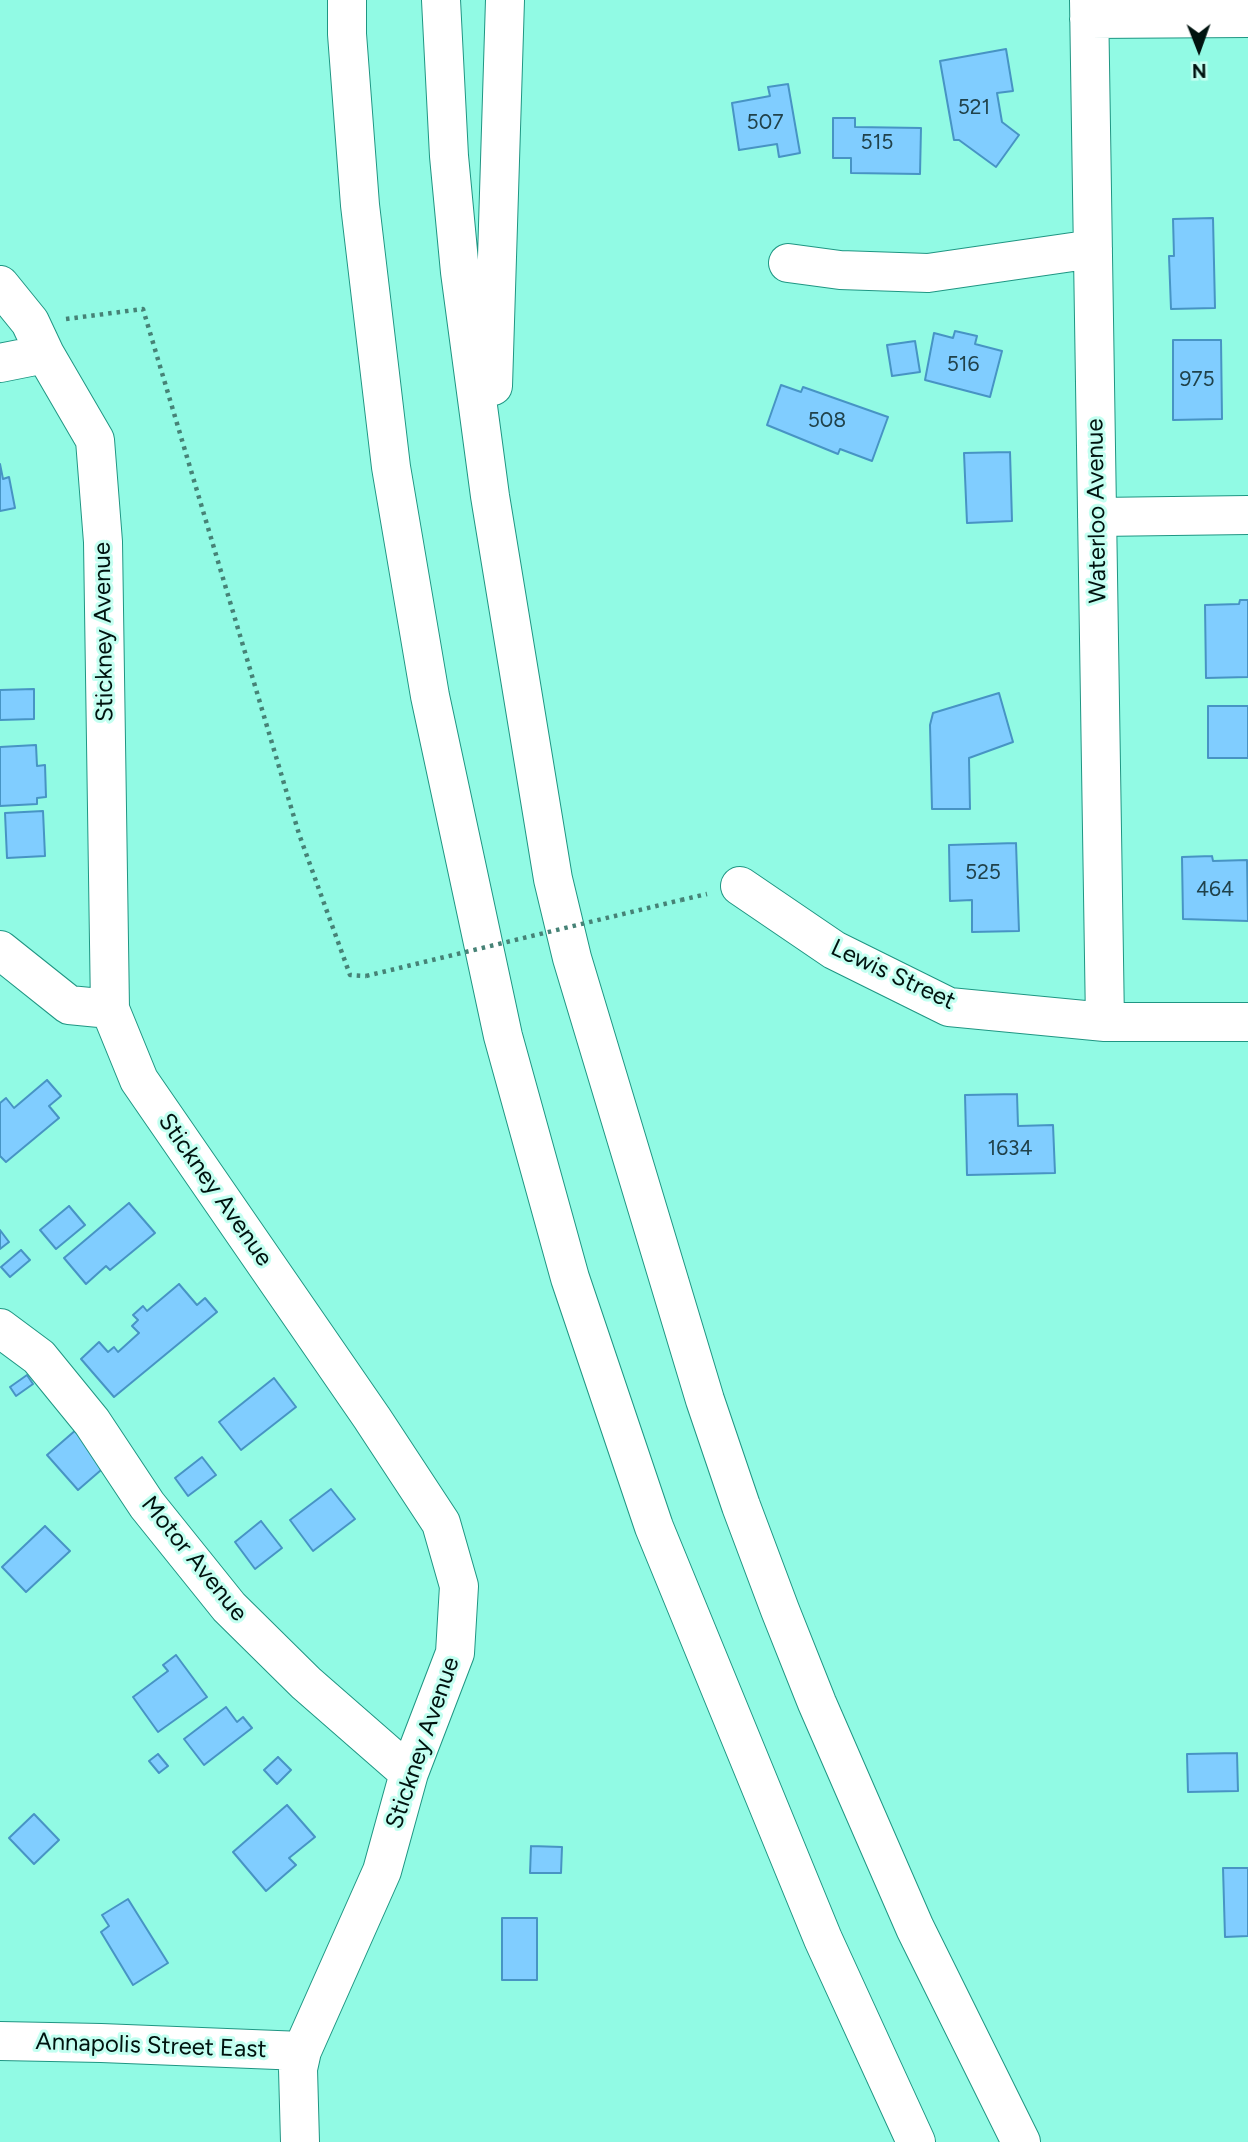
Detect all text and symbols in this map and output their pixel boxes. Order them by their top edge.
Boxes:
north arrow [1164,14,1234,84]
text: N [1192,59,1207,82]
house number: 521 [958,95,990,121]
house number: 507 [747,110,783,136]
house number: 515 [861,130,893,156]
house number: 516 [947,352,979,378]
house number: 975 [1179,367,1215,393]
house number: 508 [808,408,846,434]
street label: Waterloo Avenue [1081,418,1113,604]
street label: Stickney Avenue [88,542,120,722]
house number: 525 [965,860,1001,886]
house number: 464 [1196,877,1234,903]
street label: Lewis Street [826,934,960,1016]
street label: Stickney Avenue [152,1108,278,1272]
house number: 1634 [987,1136,1033,1162]
street label: Motor Avenue [135,1491,253,1627]
street label: Stickney Avenue [380,1653,466,1833]
street label: Annapolis Street East [35,2028,267,2064]

